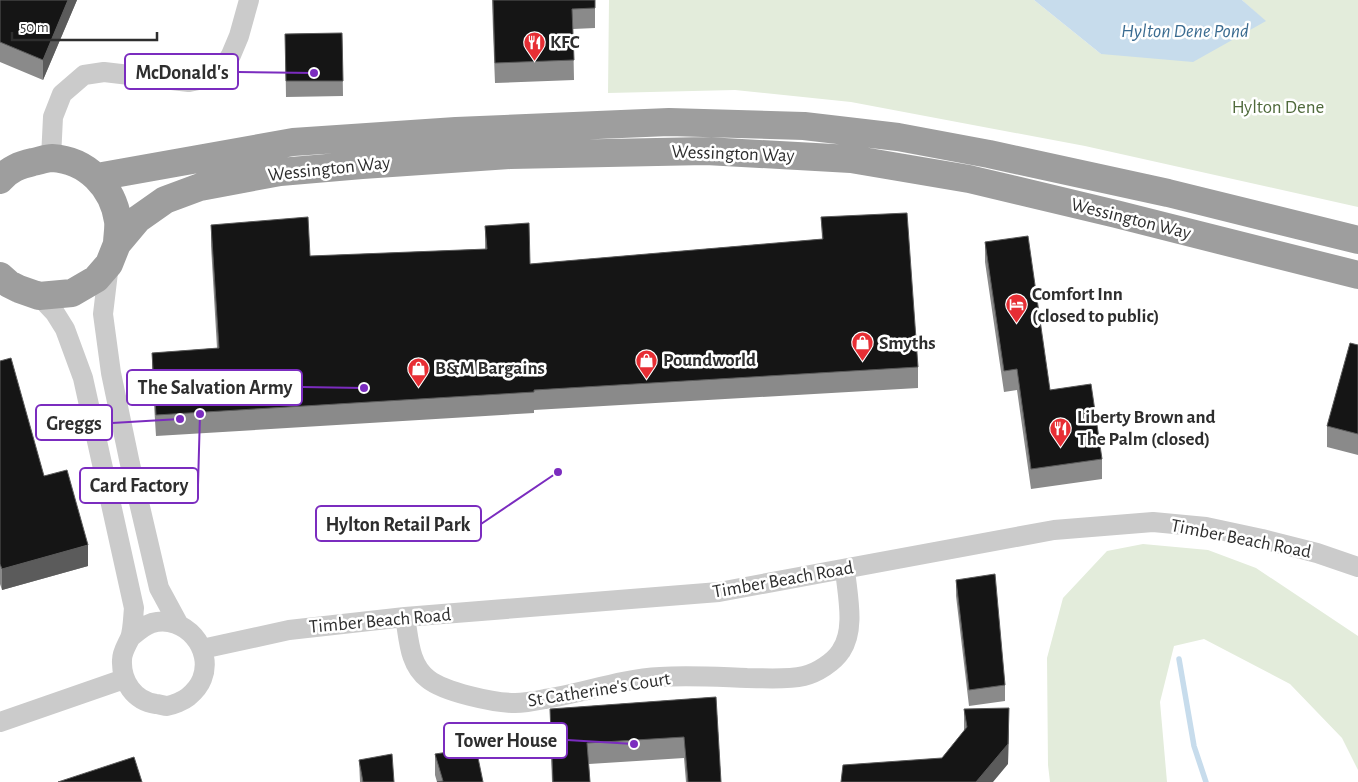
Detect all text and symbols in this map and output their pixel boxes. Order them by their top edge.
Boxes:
scale bar [12,10,158,42]
text: 50 m [20,20,49,35]
water label: Hylton Dene Pond [1121,21,1249,41]
restaurant icon: KFC [522,30,546,61]
place label: KFC [550,33,580,52]
callout: McDonald's [125,54,238,89]
text: McDonald's [135,63,229,83]
park label: Hylton Dene [1232,98,1324,117]
street label: Wessington Way [671,142,795,166]
street label: Wessington Way [267,153,391,185]
street label: Wessington Way [1069,195,1193,243]
place label: Comfort Inn (closed to public) [1032,285,1160,326]
hotel icon: Comfort Inn (closed to public) [1004,293,1028,324]
shop icon: Smyths [851,331,875,362]
place label: Smyths [879,334,936,353]
shop icon: Poundworld [635,348,659,379]
place label: Poundworld [663,351,756,370]
shop icon: B&M Bargains [407,356,431,387]
place label: B&M Bargains [435,359,545,378]
callout: The Salvation Army [127,370,302,405]
text: The Salvation Army [138,378,293,398]
callout: Greggs [36,405,112,440]
place label: Liberty Brown and The Palm (closed) [1077,408,1215,449]
text: Greggs [46,414,102,434]
restaurant icon: Liberty Brown and The Palm (closed) [1049,416,1073,447]
callout: Card Factory [80,468,198,503]
text: Card Factory [90,476,188,496]
callout: Hylton Retail Park [316,506,481,541]
text: Hylton Retail Park [326,515,471,535]
street label: Timber Beach Road [1169,516,1313,562]
street label: Timber Beach Road [711,558,855,602]
street label: Timber Beach Road [308,605,452,637]
street label: St Catherine's Court [526,669,672,711]
callout: Tower House [444,723,567,758]
text: Tower House [455,731,557,751]

